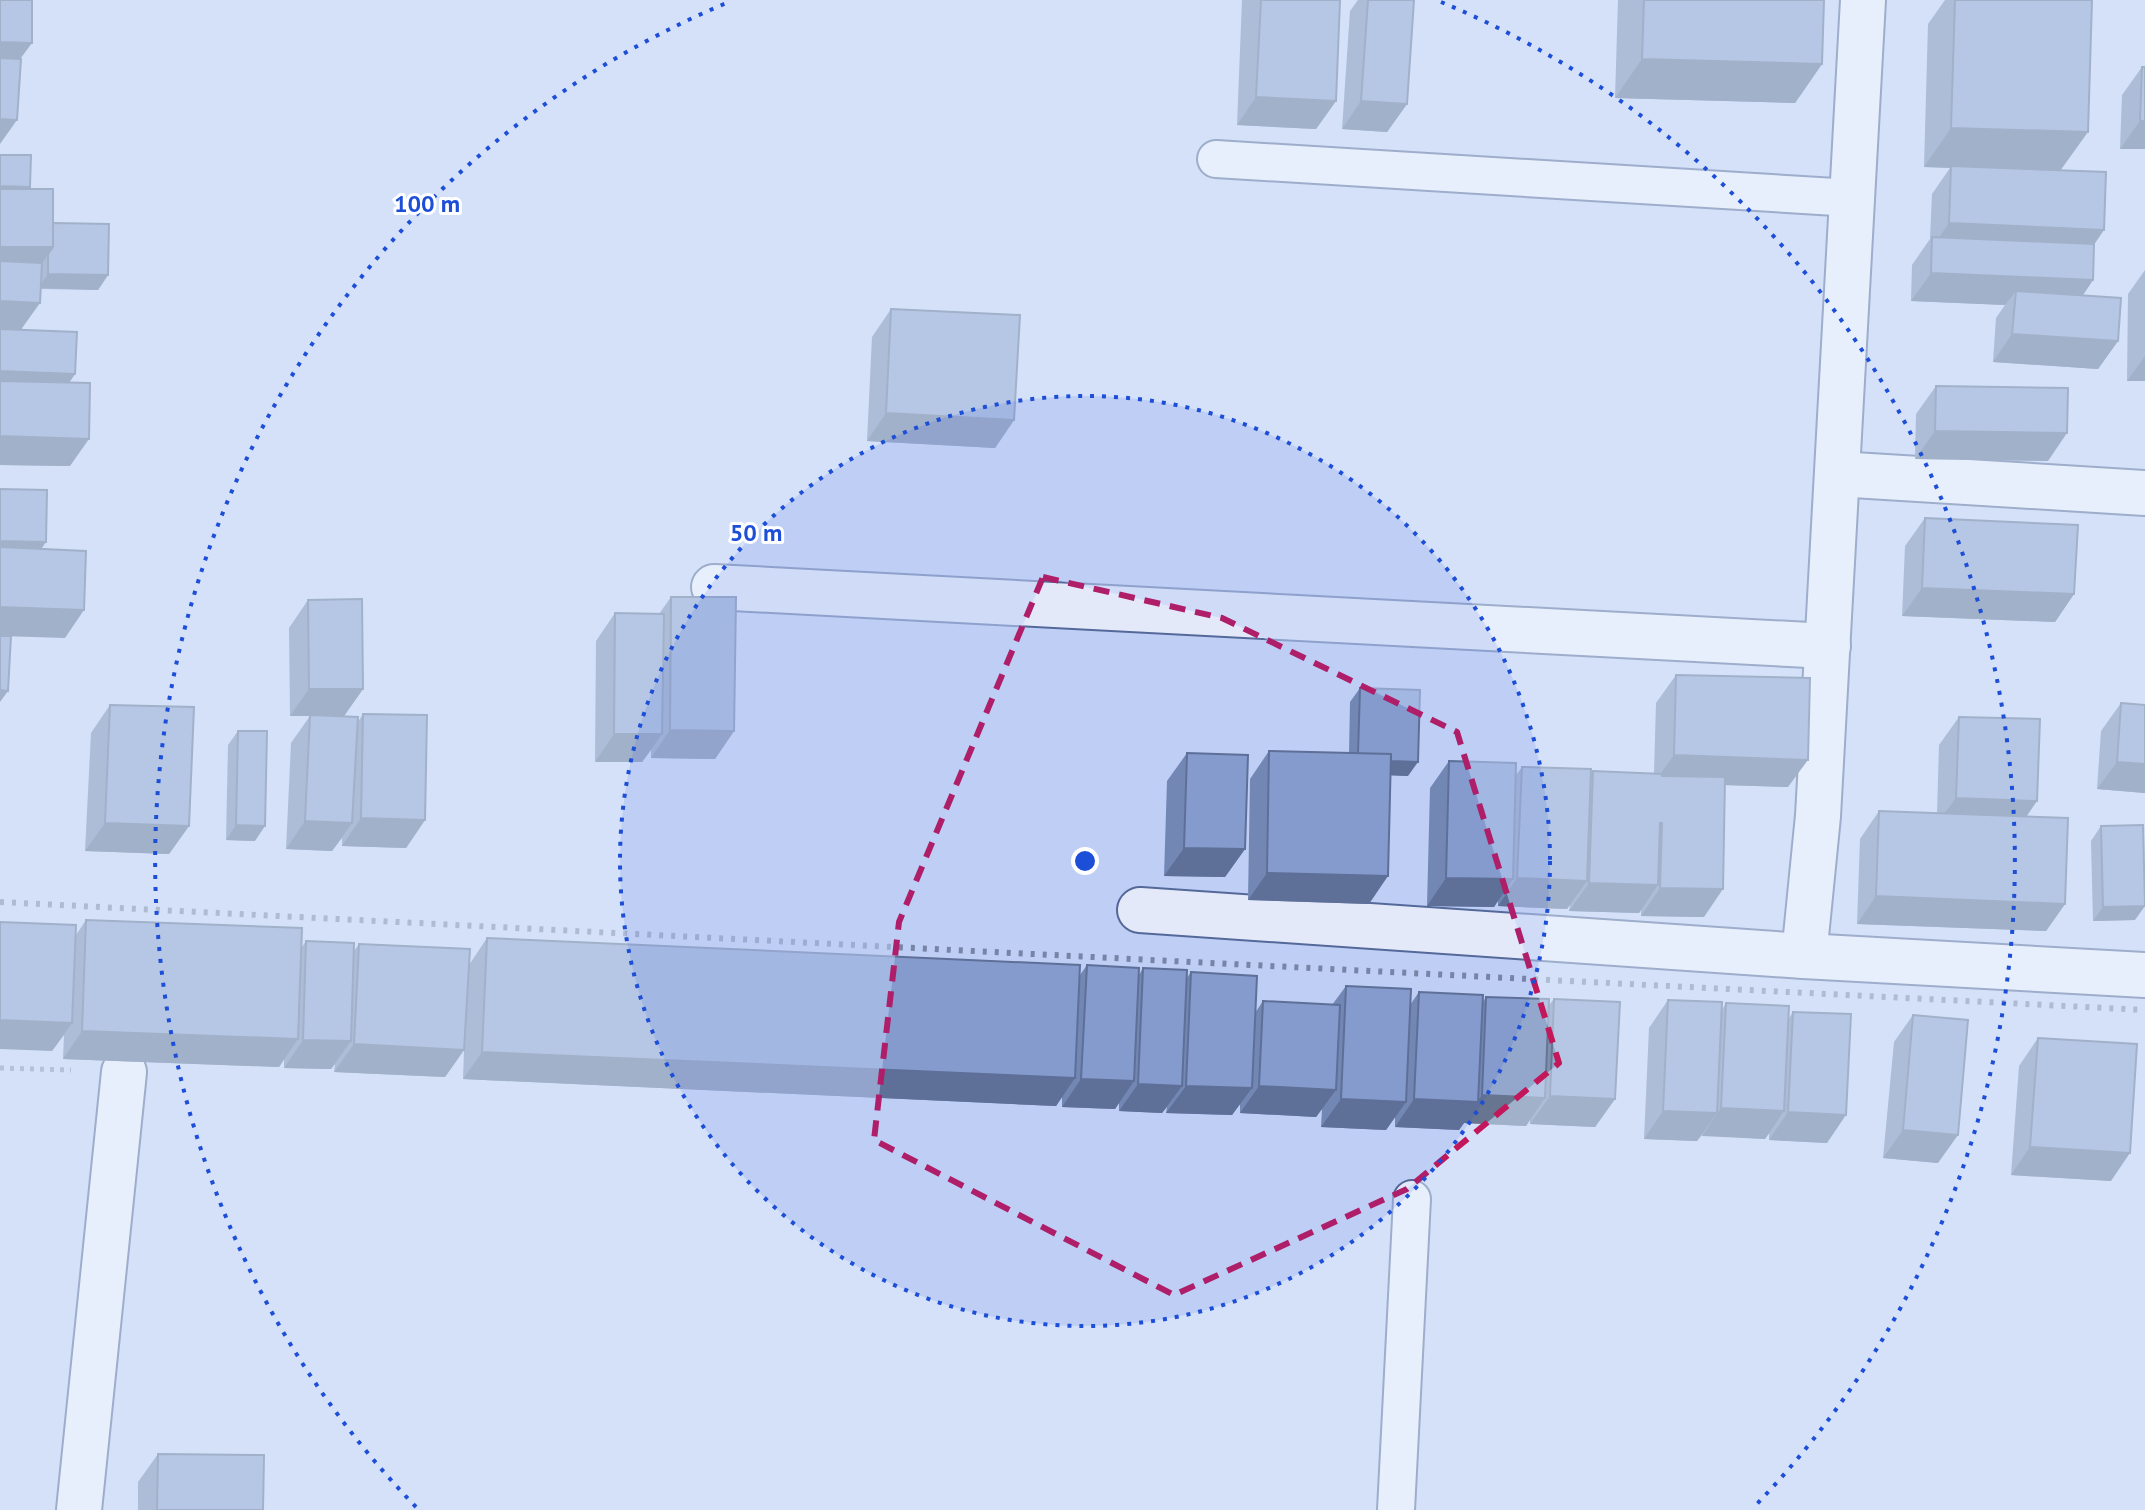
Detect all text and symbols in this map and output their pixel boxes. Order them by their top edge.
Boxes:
text: 100 m [394,188,460,219]
text: 50 m [730,517,782,548]
centre of rings [1071,847,1099,875]

